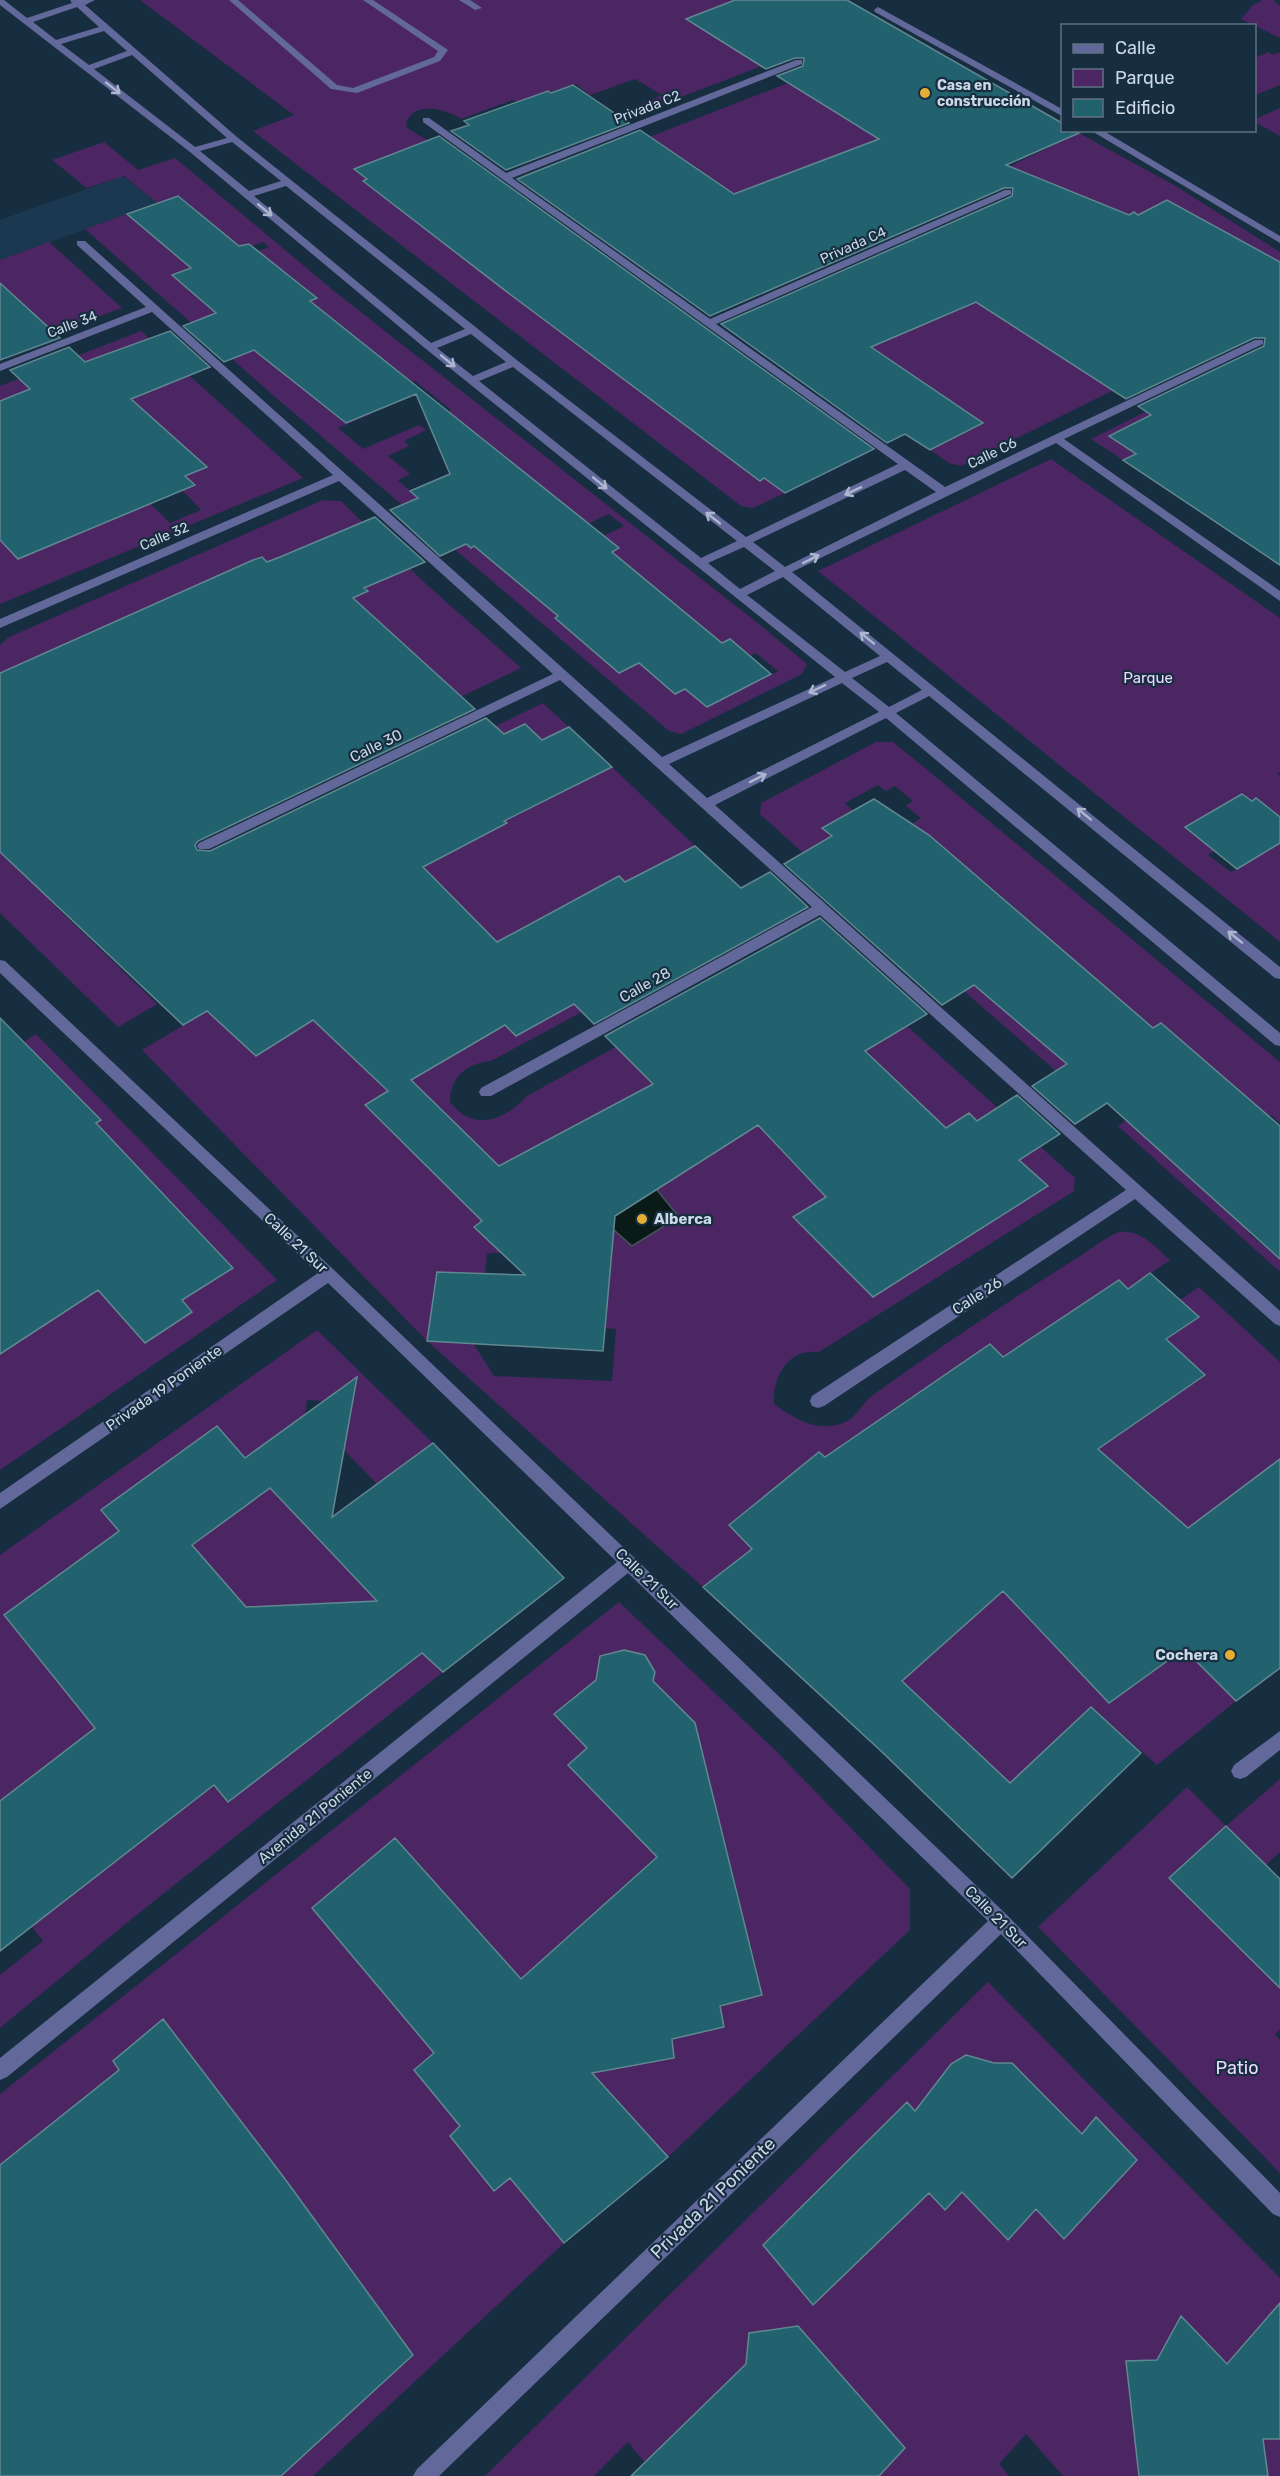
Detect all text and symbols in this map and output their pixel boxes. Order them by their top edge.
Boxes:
legend [1061,24,1256,132]
text: Calle [1115,37,1156,59]
text: Parque [1115,67,1175,89]
place label: Casa en construcción [937,77,1030,110]
one-way arrow [104,82,120,95]
marker: Casa en construcción [918,86,932,100]
street label: Privada C2 [611,87,683,128]
text: Edificio [1115,97,1175,119]
one-way arrow [257,203,273,216]
street label: Privada C4 [818,223,889,268]
street label: Calle 34 [45,307,100,342]
one-way arrow [439,354,455,367]
street label: Calle C6 [965,434,1020,473]
one-way arrow [592,476,608,489]
one-way arrow [845,485,863,497]
one-way arrow [706,511,722,524]
street label: Calle 32 [137,519,191,554]
one-way arrow [801,552,819,564]
one-way arrow [860,631,875,645]
park label: Parque [1123,669,1173,687]
one-way arrow [808,684,826,696]
street label: Calle 30 [347,726,405,766]
one-way arrow [748,771,766,783]
one-way arrow [1076,807,1092,820]
one-way arrow [1227,930,1243,943]
street label: Calle 28 [616,964,674,1006]
street label: Calle 21 Sur [260,1209,332,1277]
place label: Alberca [654,1210,712,1228]
marker: Alberca [635,1212,649,1226]
street label: Calle 26 [949,1273,1005,1319]
street label: Privada 19 Poniente [102,1341,226,1435]
street label: Calle 21 Sur [612,1545,682,1614]
place label: Cochera [1155,1646,1218,1664]
marker: Cochera [1223,1648,1237,1662]
street label: Avenida 21 Poniente [255,1765,375,1867]
street label: Calle 21 Sur [961,1882,1031,1952]
park label: Patio [1216,2057,1258,2079]
street label: Privada 21 Poniente [646,2133,780,2263]

